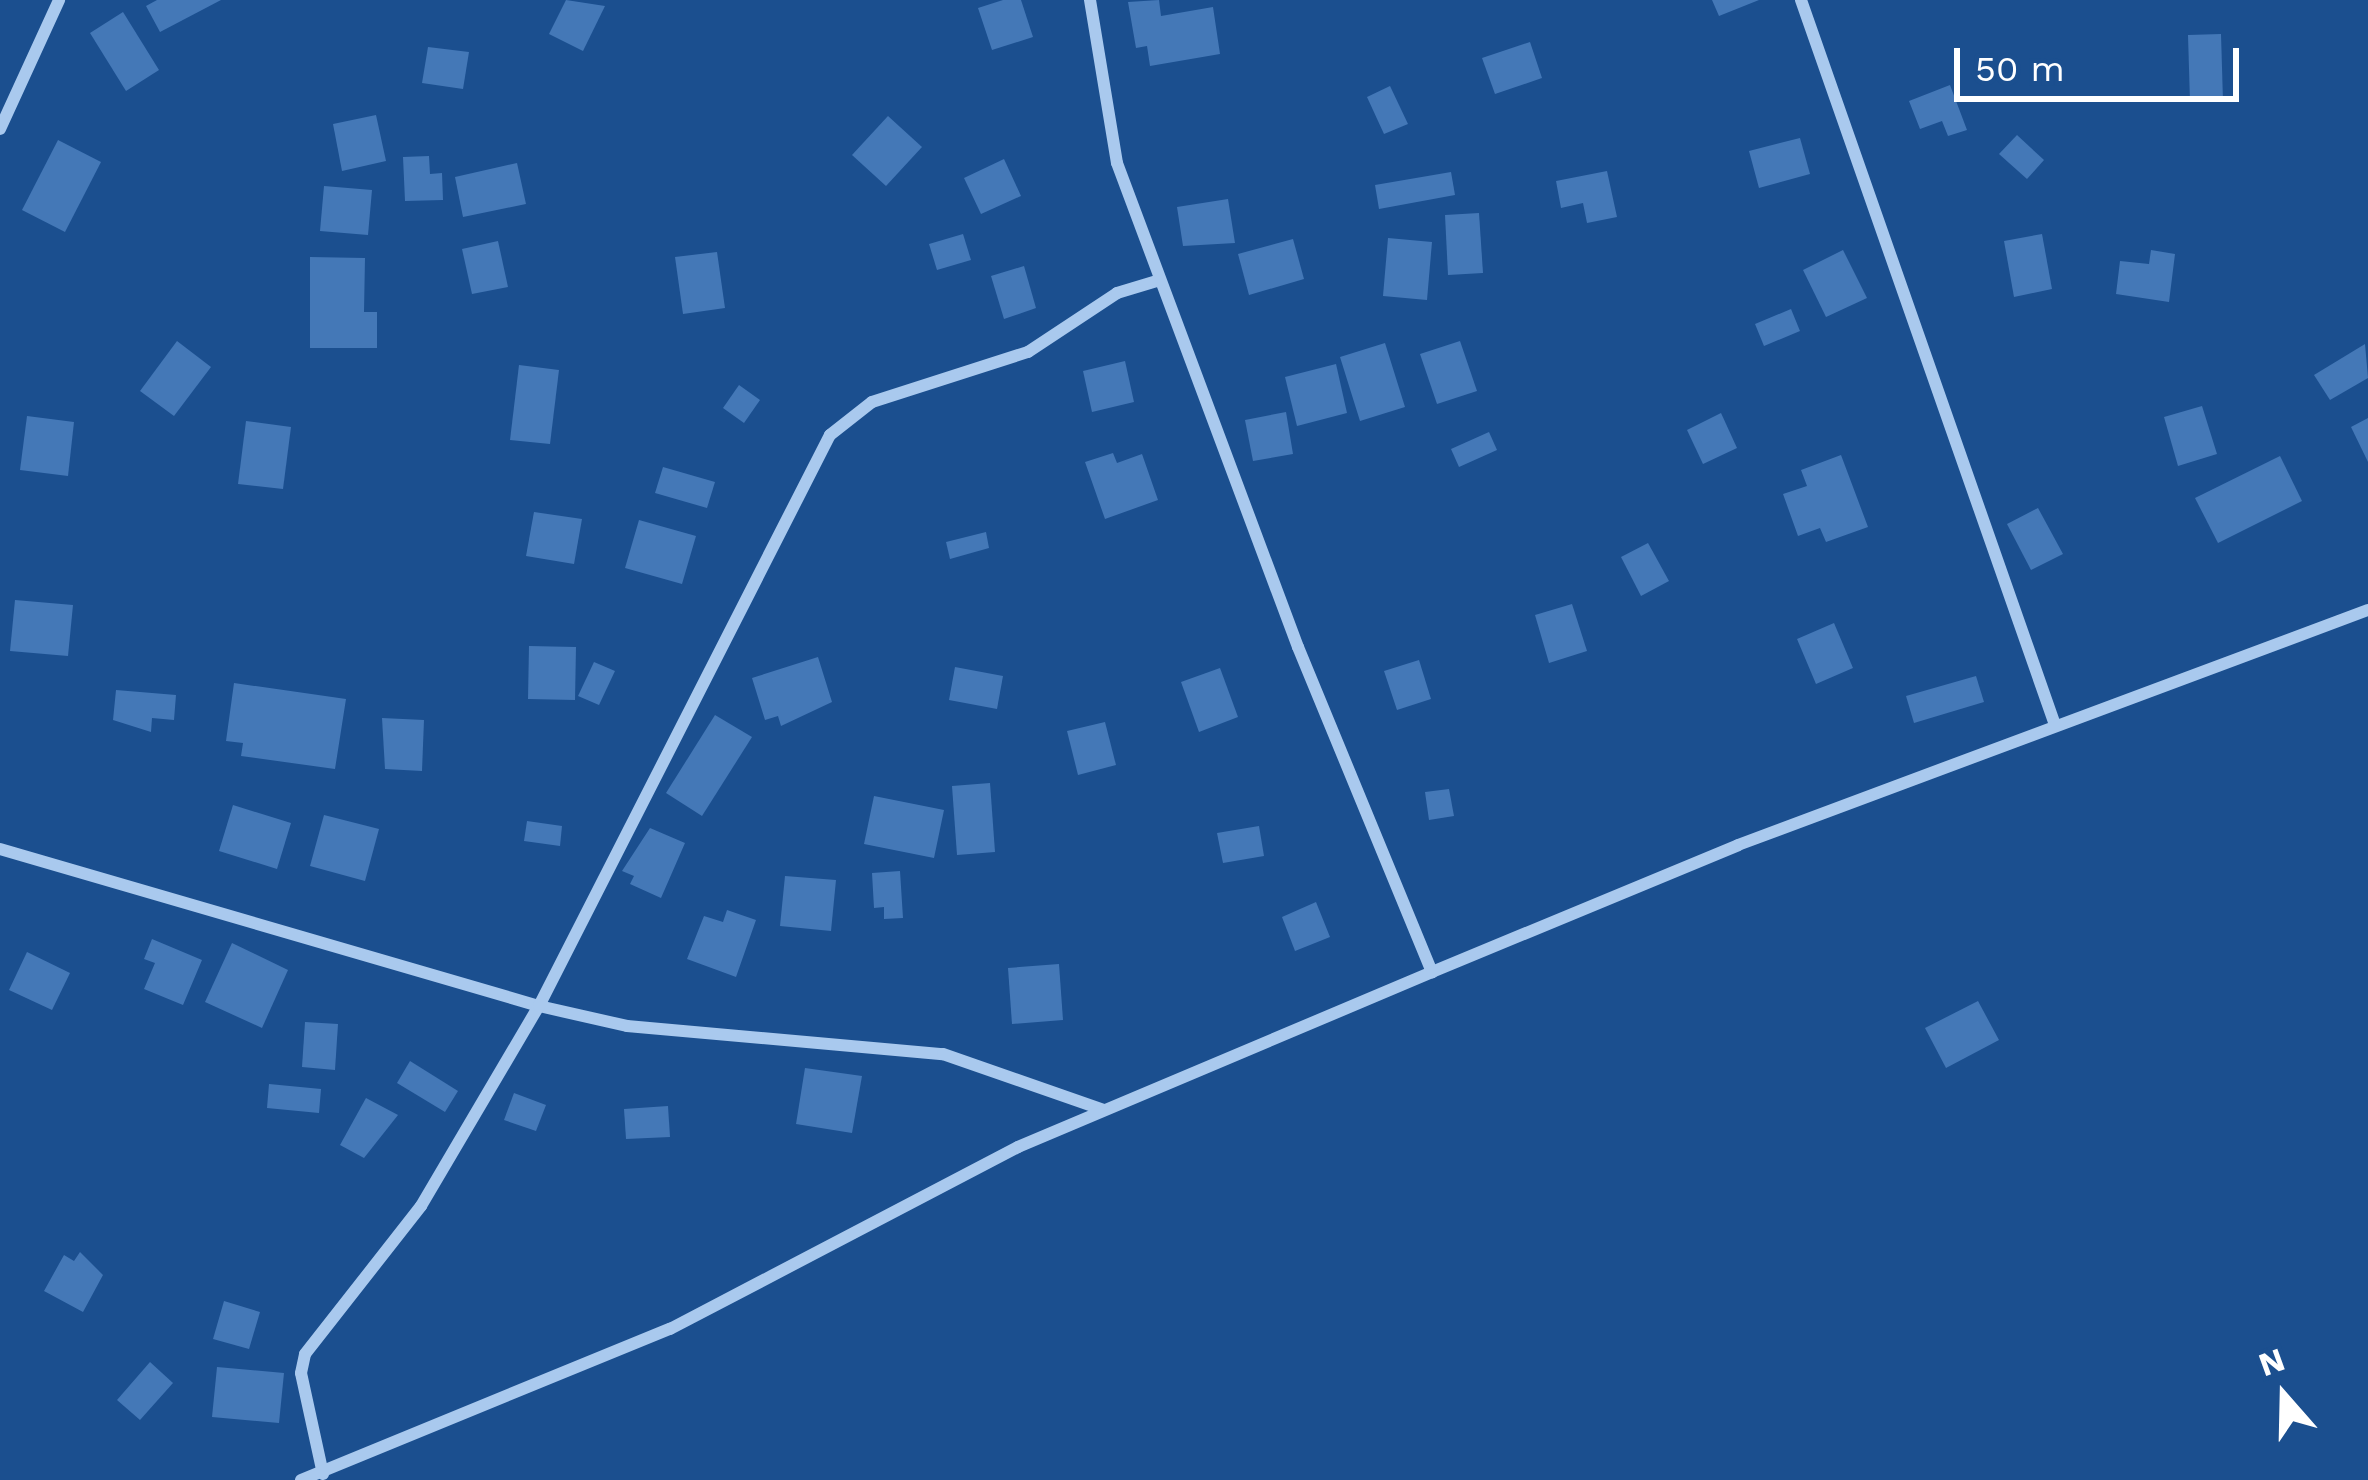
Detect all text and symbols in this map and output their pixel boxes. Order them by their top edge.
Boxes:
scale bar [1960,24,2245,98]
text: 50 m [1975,48,2065,90]
north arrow [2224,1336,2344,1456]
text: N [2253,1339,2290,1384]

